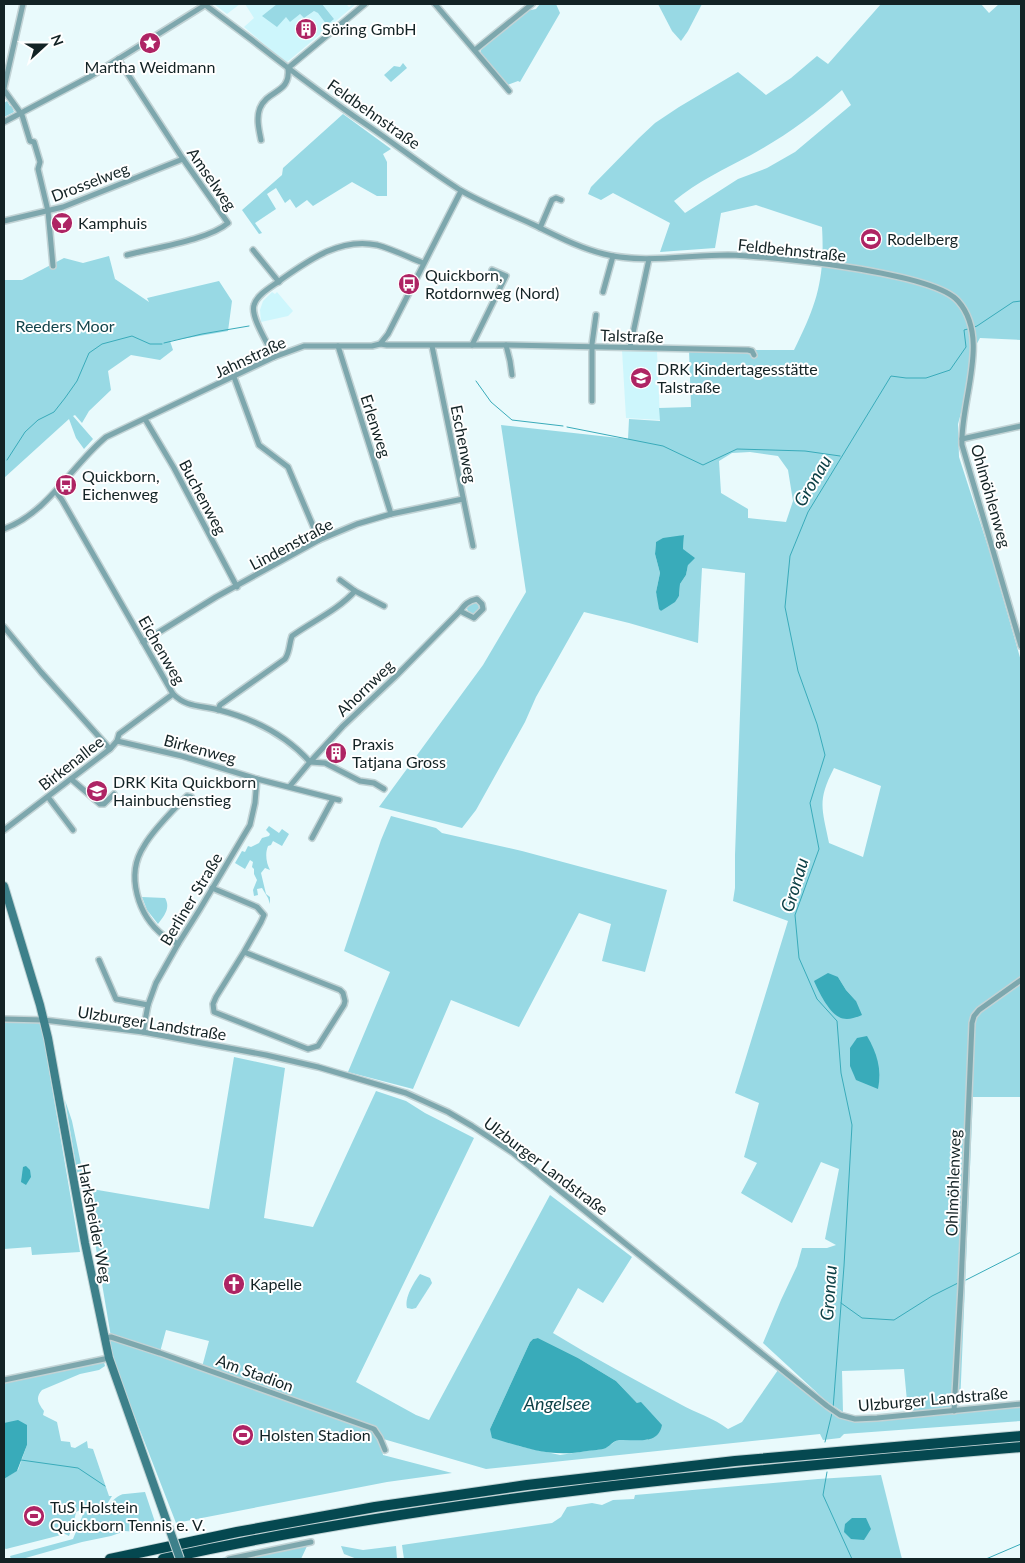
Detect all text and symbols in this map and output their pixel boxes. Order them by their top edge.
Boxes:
building icon: Söring GmbH [294,17,318,41]
place label: Söring GmbH [322,19,416,38]
north arrow [20,20,70,70]
place icon: Martha Weidmann [138,31,162,55]
text: N [48,32,67,48]
place label: Martha Weidmann [85,57,215,76]
street label: Feldbehnstraße [324,75,424,153]
street label: Amselweg [184,144,241,214]
street label: Drosselweg [48,158,131,205]
bar icon: Kamphuis [50,211,74,235]
place label: Kamphuis [78,213,147,232]
sports icon: Rodelberg [859,227,883,251]
place label: Rodelberg [887,229,958,248]
street label: Feldbehnstraße [737,234,847,265]
place label: Quickborn, Rotdornweg (Nord) [425,265,559,302]
bus stop icon: Quickborn, Rotdornweg (Nord) [397,272,421,296]
park label: Reeders Moor [15,316,115,335]
street label: Talstraße [600,325,664,346]
street label: Jahnstraße [211,332,288,381]
place label: DRK Kindertagesstätte Talstraße [657,359,818,396]
school or university icon: DRK Kindertagesstätte Talstraße [629,366,653,390]
street label: Erlenweg [357,392,396,460]
street label: Eschenweg [448,403,481,485]
street label: Ohlmöhlenweg [968,442,1015,550]
water label: Gronau [788,451,836,510]
street label: Buchenweg [176,456,231,538]
place label: Quickborn, Eichenweg [82,466,160,503]
bus stop icon: Quickborn, Eichenweg [54,473,78,497]
street label: Lindenstraße [246,514,336,573]
street label: Eichenweg [135,612,190,687]
street label: Ahornweg [332,656,397,720]
street label: Birkenweg [162,730,238,767]
street label: Birkenallee [34,731,107,794]
place label: Praxis Tatjana Gross [352,734,446,771]
building icon: Praxis Tatjana Gross [324,741,348,765]
place label: DRK Kita Quickborn Hainbuchenstieg [113,772,256,809]
school or university icon: DRK Kita Quickborn Hainbuchenstieg [85,779,109,803]
street label: Berliner Straße [156,849,226,948]
water label: Gronau [775,855,813,914]
street label: Ulzburger Landstraße [76,1001,228,1044]
street label: Ulzburger Landstraße [480,1113,612,1218]
street label: Ohlmöhlenweg [941,1129,964,1237]
street label: Harksheider Weg [75,1162,116,1284]
water label: Gronau [815,1264,841,1321]
church icon: Kapelle [222,1272,246,1296]
place label: Kapelle [250,1274,302,1293]
street label: Am Stadion [214,1350,296,1395]
street label: Ulzburger Landstraße [857,1382,1009,1415]
water label: Angelsee [523,1392,590,1414]
sports icon: Holsten Stadion [231,1423,255,1447]
place label: Holsten Stadion [259,1425,371,1444]
place label: TuS Holstein Quickborn Tennis e. V. [50,1497,205,1534]
sports icon: TuS Holstein Quickborn Tennis e. V. [22,1504,46,1528]

